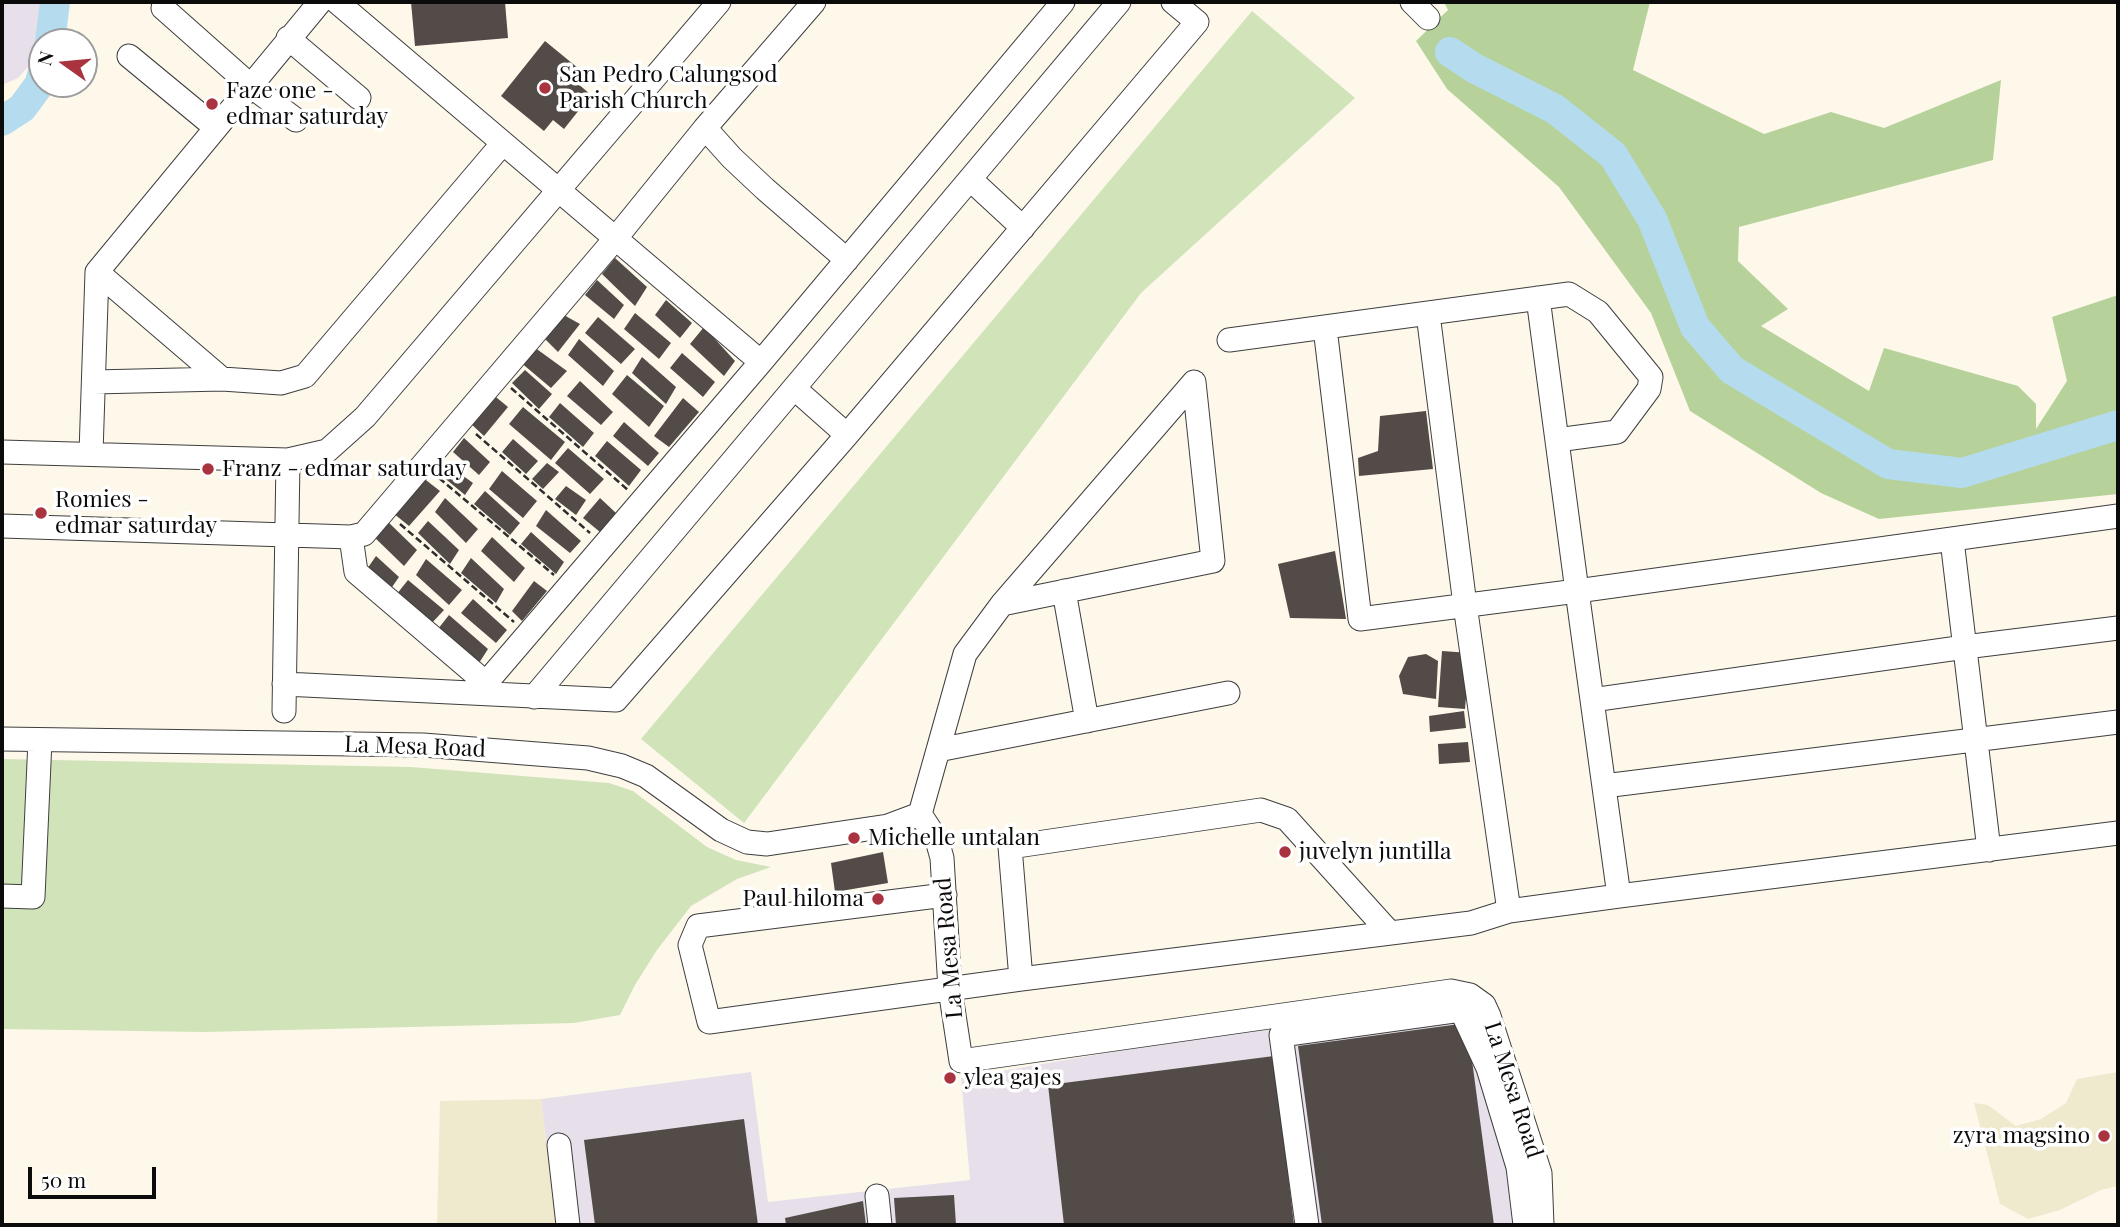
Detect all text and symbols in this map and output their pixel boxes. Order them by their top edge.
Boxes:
north arrow [28,28,98,98]
text: N [30,48,59,68]
place label: San Pedro Calungsod Parish Church [559,61,778,115]
place label: Faze one - edmar saturday [226,77,388,131]
marker: San Pedro Calungsod Parish Church [537,80,553,96]
marker: Faze one - edmar saturday [204,96,220,112]
place label: Franz - edmar saturday [222,455,467,483]
marker: Franz - edmar saturday [200,461,216,477]
place label: Romies - edmar saturday [55,486,217,540]
marker: Romies - edmar saturday [33,505,49,521]
street label: La Mesa Road [344,731,486,763]
place label: Michelle untalan [868,824,1040,852]
marker: Michelle untalan [846,830,862,846]
place label: juvelyn juntilla [1299,838,1452,866]
marker: juvelyn juntilla [1277,844,1293,860]
street label: La Mesa Road [929,876,969,1020]
place label: Paul hiloma [742,885,864,913]
marker: Paul hiloma [870,891,886,907]
street label: La Mesa Road [1478,1018,1548,1162]
place label: ylea gajes [964,1064,1062,1092]
marker: ylea gajes [942,1070,958,1086]
place label: zyra magsino [1953,1122,2090,1150]
marker: zyra magsino [2096,1128,2112,1144]
scale bar [32,1154,159,1198]
text: 50 m [41,1165,86,1193]

